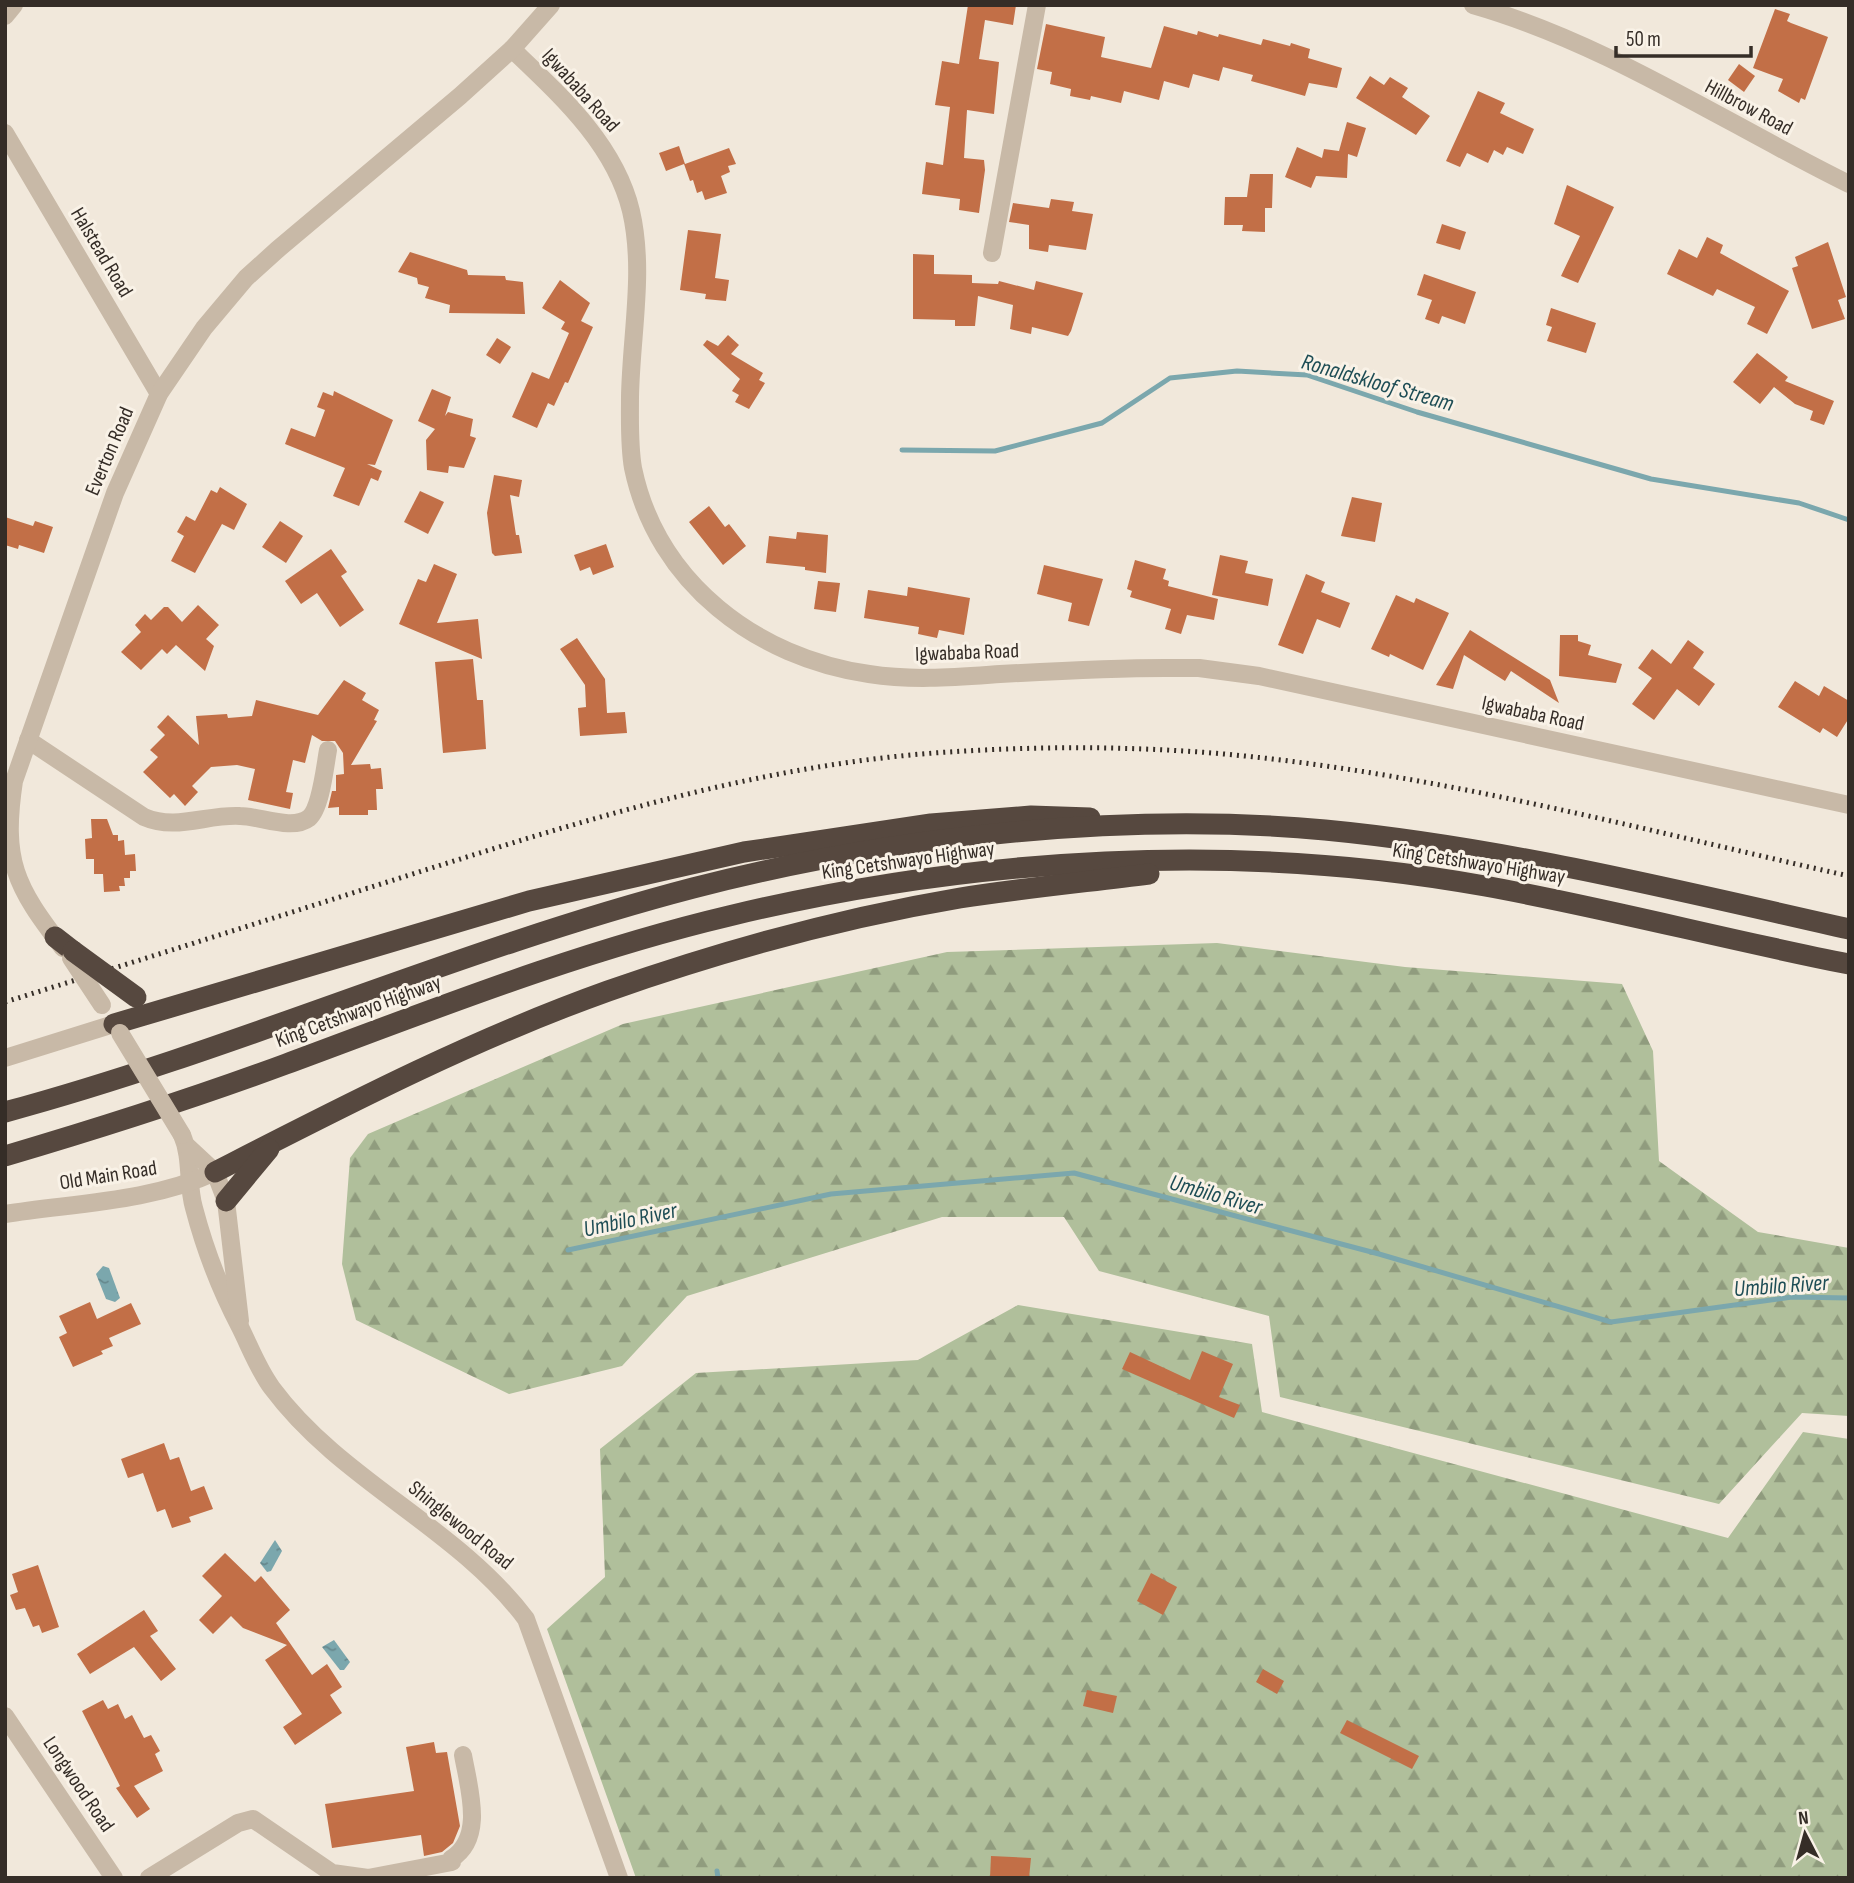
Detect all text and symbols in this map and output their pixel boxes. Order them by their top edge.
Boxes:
scale bar [1616,14,1751,58]
text: 50 m [1626,27,1661,52]
street label: Igwababa Road [537,43,625,137]
street label: Hillbrow Road [1701,74,1797,141]
street label: Halstead Road [65,203,138,302]
water label: Ronaldskloof Stream [1298,348,1458,418]
street label: Everton Road [80,403,139,499]
street label: Igwababa Road [915,638,1019,667]
street label: Igwababa Road [1479,690,1586,737]
street label: King Cetshwayo Highway [820,836,996,885]
street label: King Cetshwayo Highway [1391,838,1567,889]
street label: King Cetshwayo Highway [272,970,444,1053]
street label: Old Main Road [58,1155,158,1196]
water label: Umbilo River [1166,1168,1267,1222]
water label: Umbilo River [581,1196,681,1244]
water label: Umbilo River [1733,1269,1831,1303]
street label: Shinglewood Road [403,1475,518,1575]
street label: Longwood Road [38,1732,120,1837]
north arrow [1770,1799,1840,1869]
text: N [1797,1807,1810,1831]

